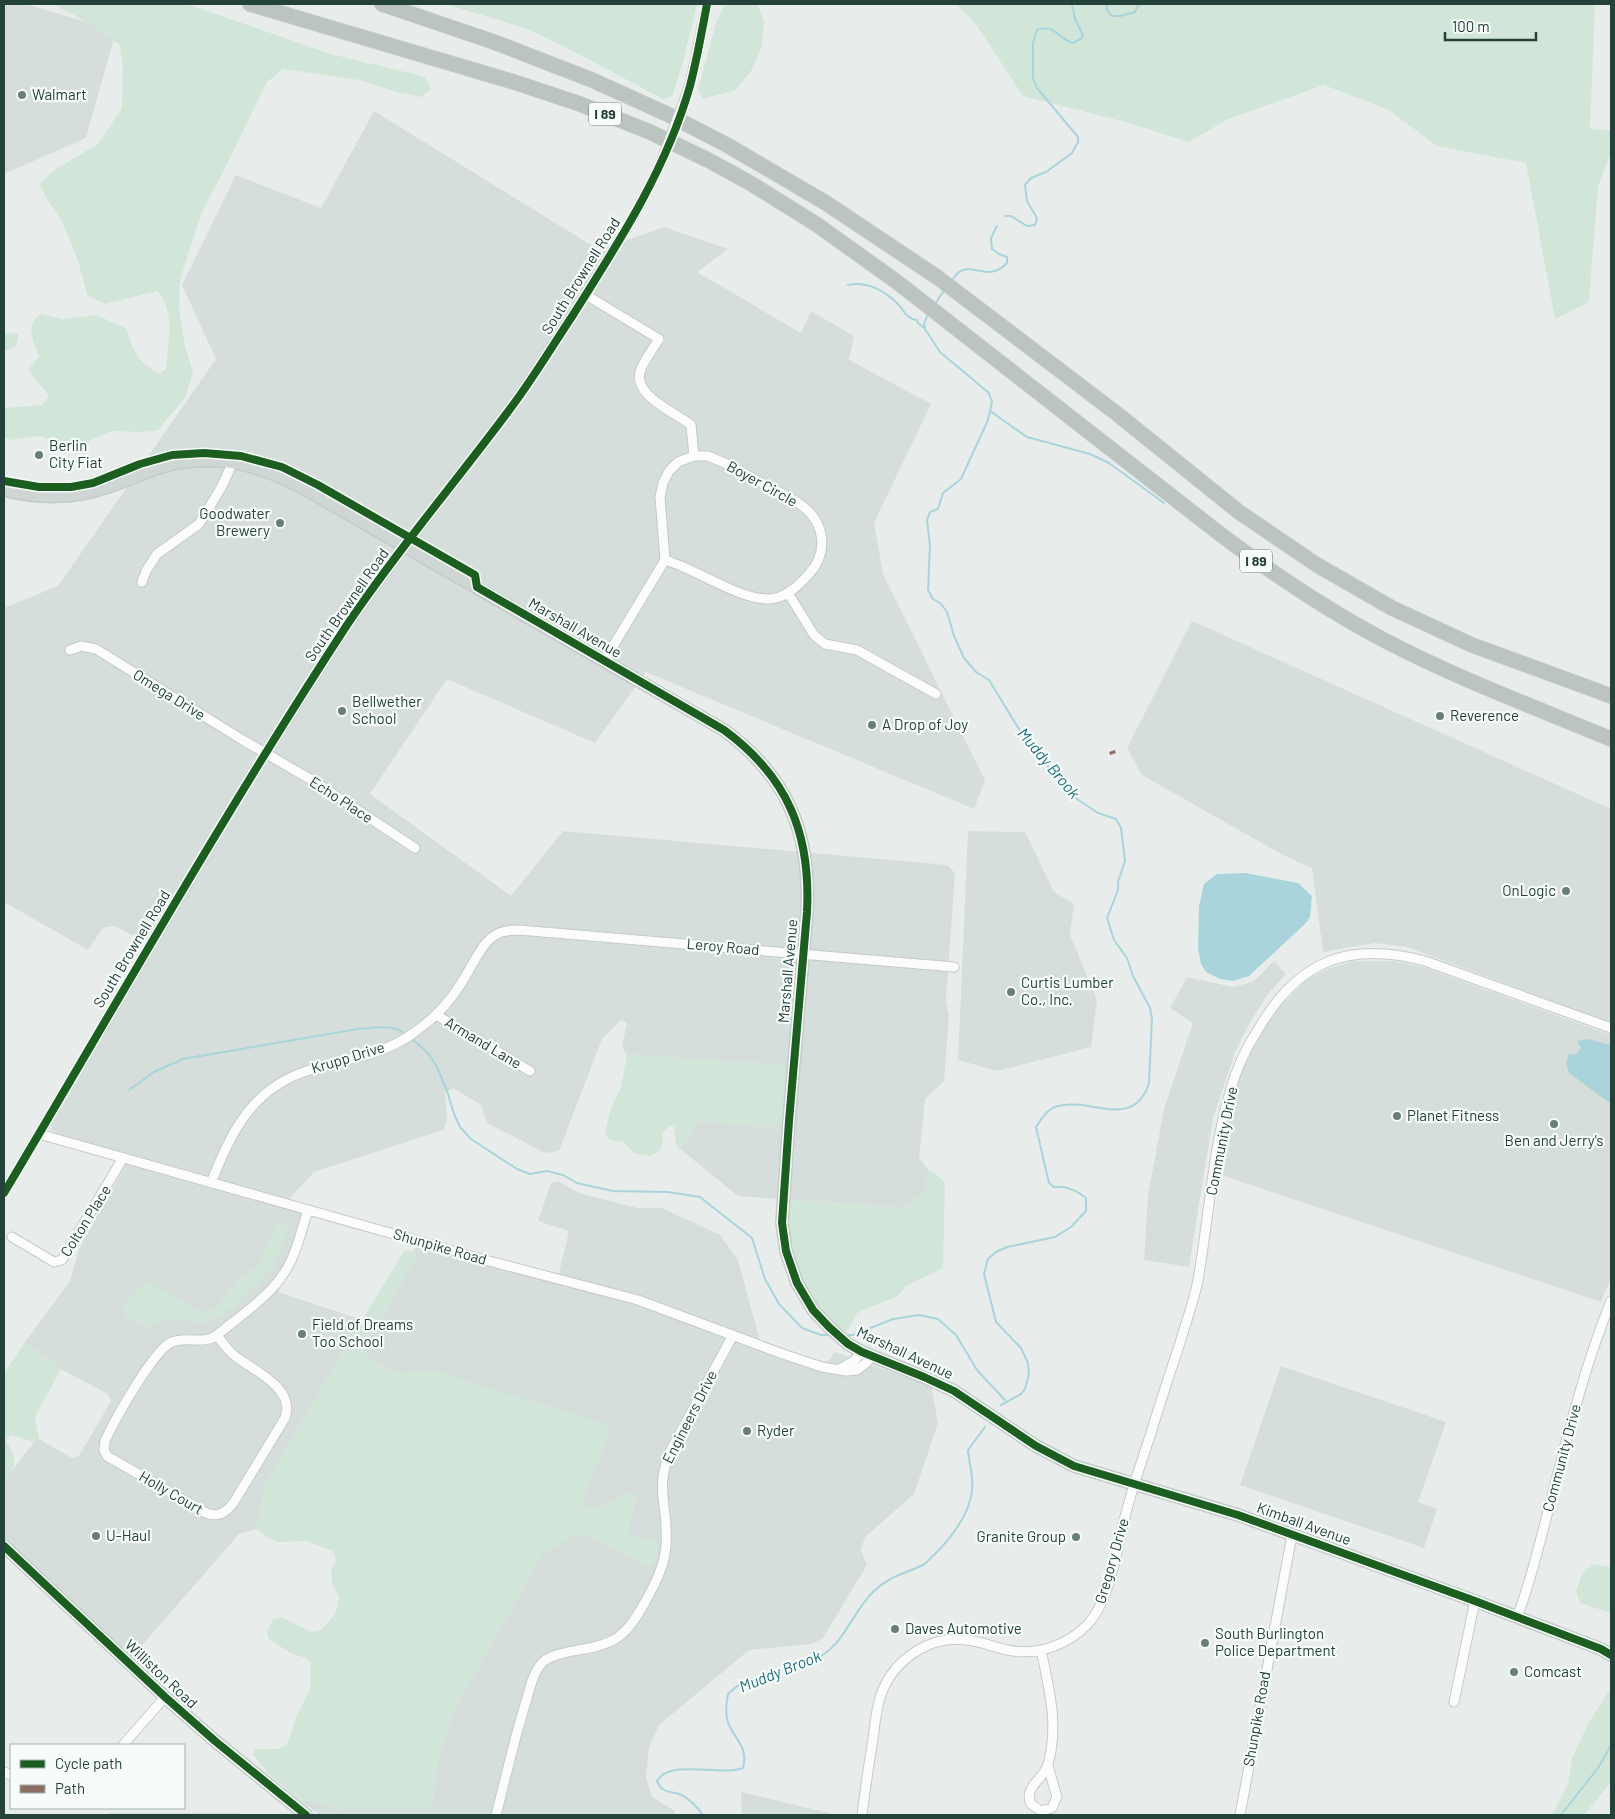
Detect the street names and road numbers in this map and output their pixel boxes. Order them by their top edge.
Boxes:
road number: I 89 [589,102,621,126]
street label: South Brownell Road [537,214,623,337]
street label: Boyer Circle [724,456,801,510]
street label: South Brownell Road [300,544,392,664]
road number: I 89 [1240,550,1272,572]
street label: Marshall Avenue [526,593,625,661]
street label: Omega Drive [130,665,209,723]
street label: Echo Place [307,772,377,826]
street label: South Brownell Road [89,886,173,1011]
street label: Marshall Avenue [773,918,801,1024]
street label: Leroy Road [686,934,760,958]
street label: Armand Lane [442,1012,525,1072]
street label: Krupp Drive [309,1037,387,1077]
street label: Community Drive [1202,1085,1240,1197]
street label: Colton Place [56,1181,114,1260]
street label: Shunpike Road [391,1224,489,1268]
street label: Marshall Avenue [854,1322,957,1382]
street label: Engineers Drive [658,1367,720,1466]
street label: Community Drive [1538,1402,1584,1514]
street label: Holly Court [136,1467,207,1518]
street label: Kimball Avenue [1255,1498,1354,1548]
street label: Gregory Drive [1090,1516,1132,1606]
street label: Williston Road [122,1635,202,1711]
street label: Shunpike Road [1239,1670,1273,1768]

